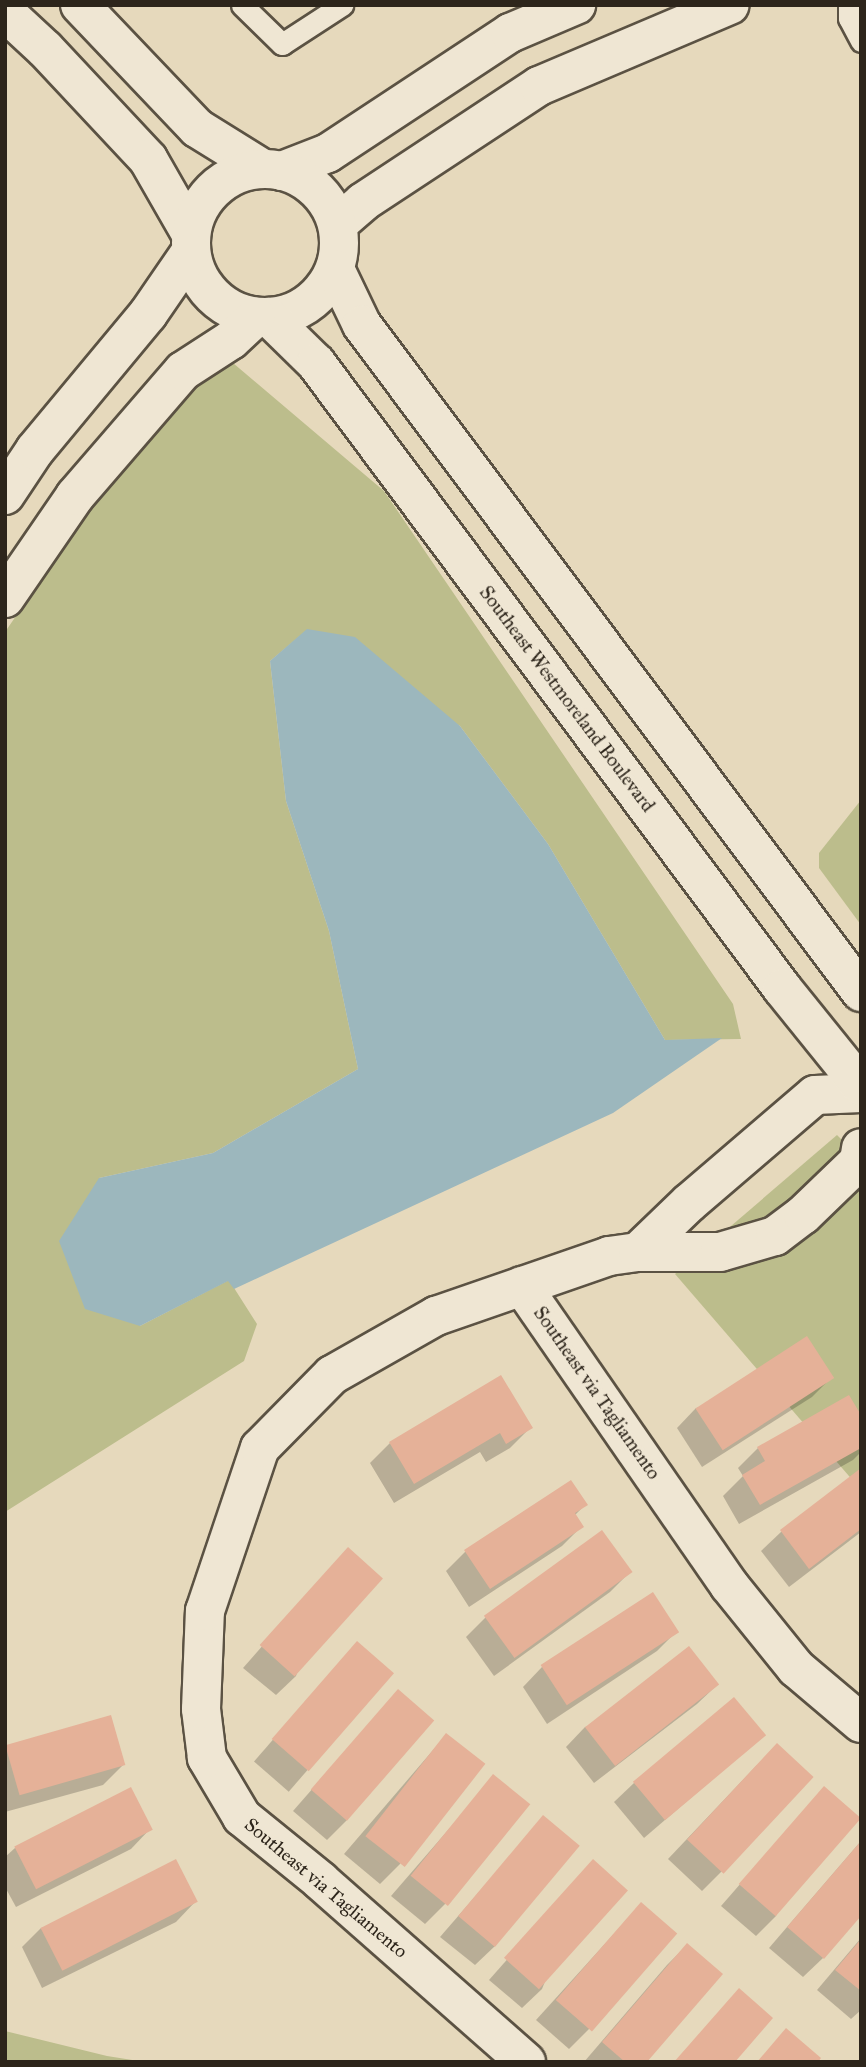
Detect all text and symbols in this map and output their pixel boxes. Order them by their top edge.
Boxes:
street label: Southeast Westmoreland Boulevard [475,582,659,816]
street label: Southeast via Tagliamento [529,1302,665,1484]
street label: Southeast via Tagliamento [240,1813,412,1963]

